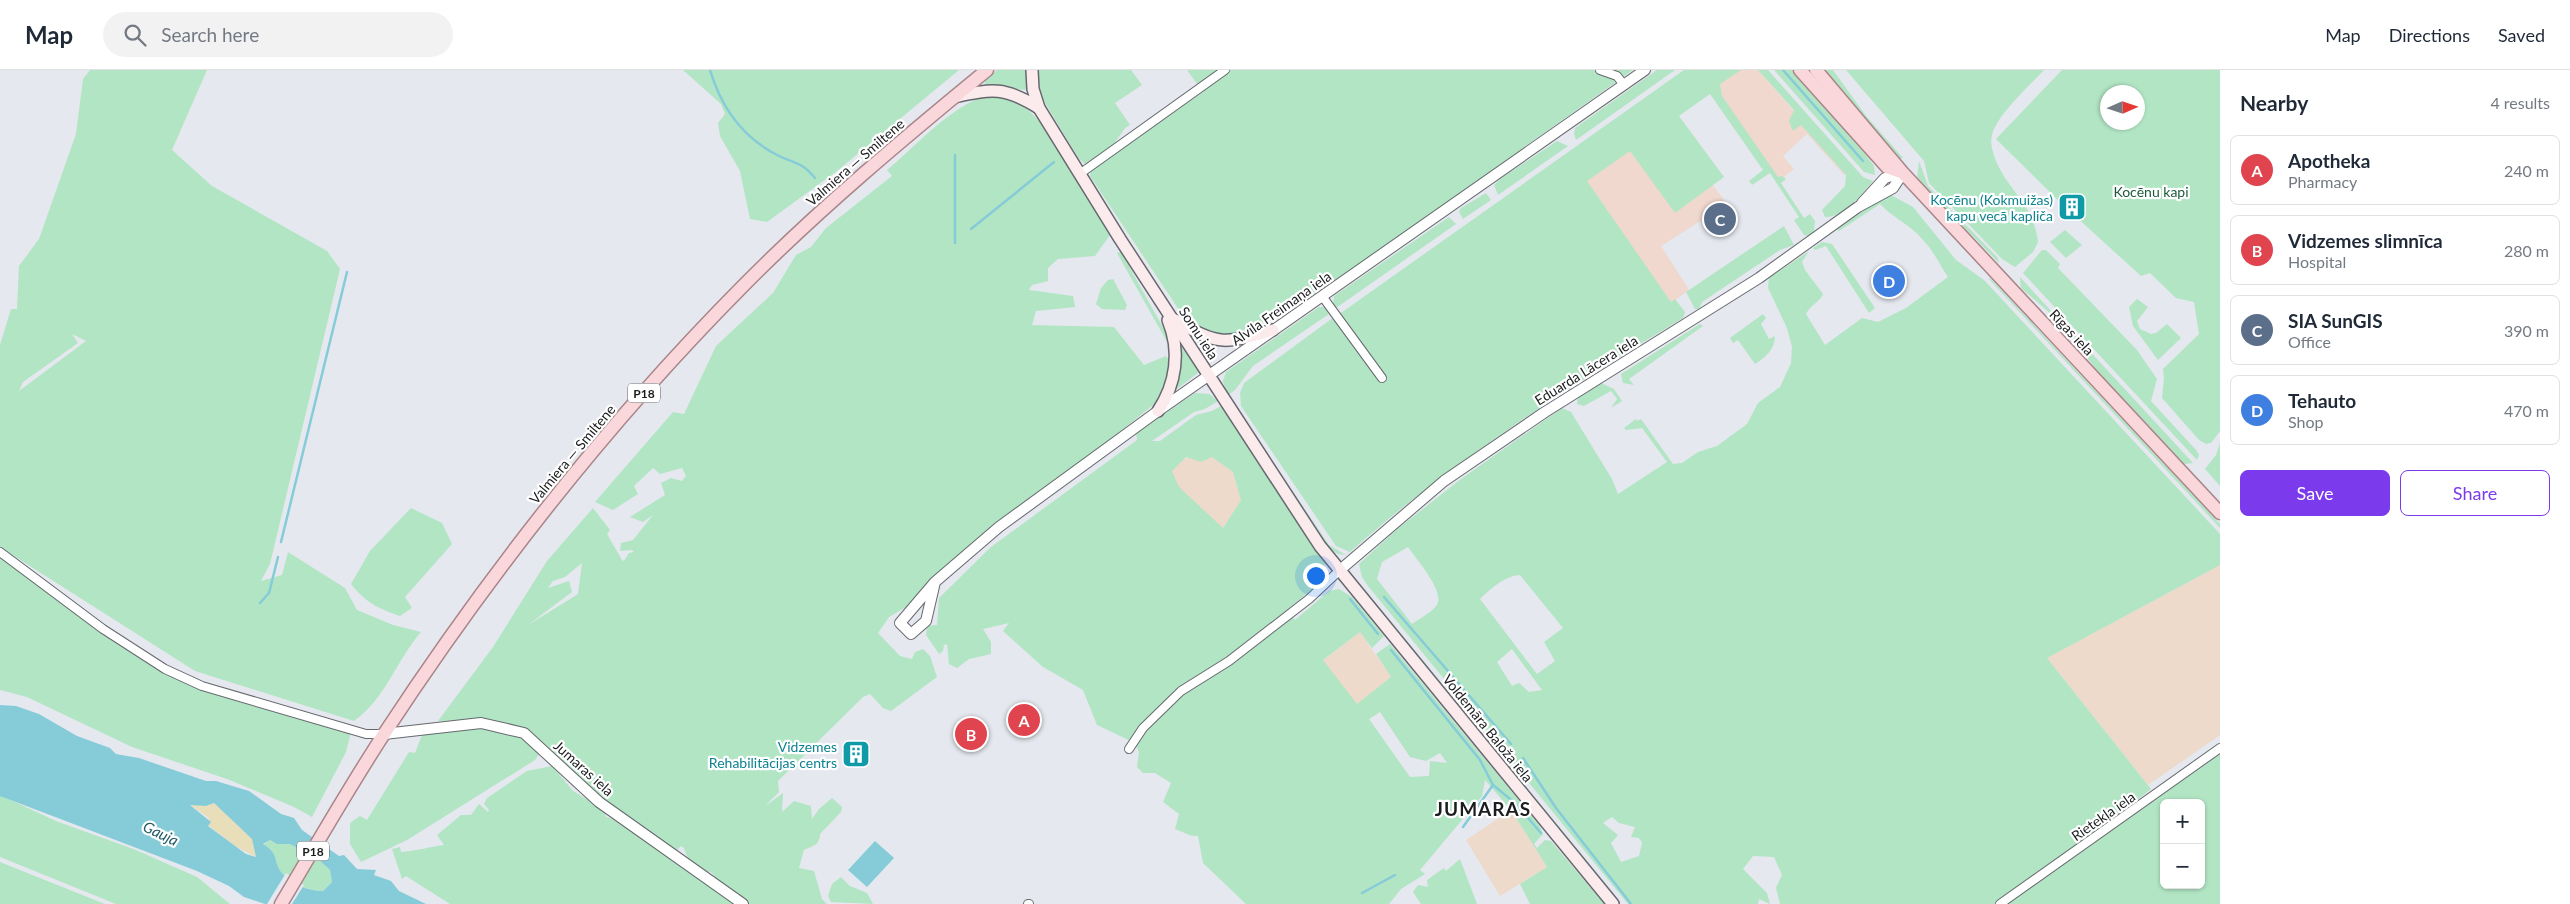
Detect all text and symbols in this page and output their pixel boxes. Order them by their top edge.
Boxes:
search box [103,12,453,57]
text: Map [25,20,73,49]
icon: search [121,21,149,49]
text: Search here [161,23,259,46]
text: Map [2325,24,2361,46]
text: Directions [2389,24,2470,46]
text: Saved [2498,24,2545,46]
north arrow [2100,85,2145,130]
text: Nearby [2240,90,2308,115]
text: 4 results [2490,93,2550,112]
street label: Valmiera — Smiltene [802,115,908,209]
text: Apotheka [2288,149,2370,172]
text: A [2251,161,2263,180]
text: 240 m [2504,161,2549,180]
text: Pharmacy [2288,172,2357,191]
park label: Kocēnu kapi [2113,183,2189,200]
place label: Kocēnu (Kokmuižas) kapu vecā kapliča [1930,191,2053,224]
building icon: Kocēnu (Kokmuižas) kapu vecā kapliča [2057,192,2087,222]
pin: C [1704,200,1736,238]
text: Vidzemes slimnīca [2288,229,2443,252]
text: B [2252,241,2262,260]
text: 280 m [2504,241,2549,260]
text: Hospital [2288,252,2346,271]
pin: D [1873,262,1905,300]
street label: Alvila Freimaņa iela [1228,267,1334,349]
street label: Somu iela [1176,303,1222,363]
street label: Rīgas iela [2046,305,2098,359]
text: SIA SunGIS [2288,309,2383,332]
text: C [2252,321,2262,340]
text: 390 m [2504,321,2549,340]
street label: Eduarda Lācera iela [1531,331,1641,409]
text: Office [2288,332,2331,351]
road number: P18 [628,384,660,402]
text: Tehauto [2288,389,2356,412]
street label: Valmiera — Smiltene [526,401,618,507]
text: D [2251,401,2263,420]
text: 470 m [2504,401,2549,420]
text: Shop [2288,412,2324,431]
button: Save [2240,470,2390,516]
button: Share [2400,470,2550,516]
your location [1303,563,1329,589]
street label: Voldemāra Baloža iela [1439,671,1537,785]
pin: A [1008,701,1040,739]
pin: B [955,715,987,753]
street label: Jumaras iela [551,737,617,799]
place label: Vidzemes Rehabilitācijas centrs [709,738,837,771]
building icon: Vidzemes Rehabilitācijas centrs [841,739,871,769]
street label: Rietekļa iela [2068,788,2138,844]
district label: JUMARAS [1435,797,1531,820]
map controls [2160,799,2205,889]
button: + [2160,799,2205,844]
water label: Gauja [141,817,182,849]
road number: P18 [297,841,329,860]
button: − [2160,844,2205,889]

